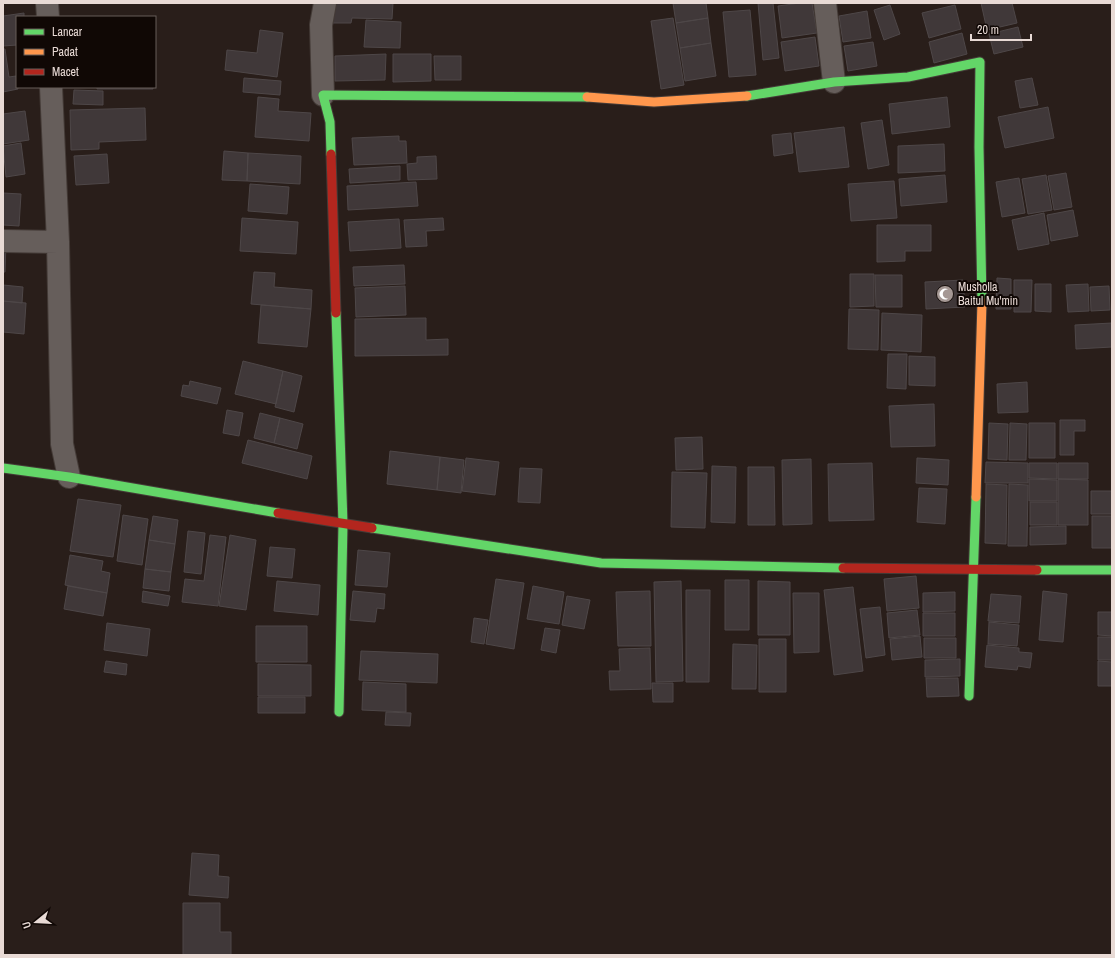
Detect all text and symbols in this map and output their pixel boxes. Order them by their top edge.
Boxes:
legend [16,16,156,88]
scale bar [971,16,1031,42]
text: 20 m [977,22,999,38]
text: Lancar [52,24,83,40]
text: Padat [52,44,78,60]
text: Macet [52,64,79,80]
place label: Musholla Baitul Mu'min [958,279,1018,309]
mosque icon: Musholla Baitul Mu'min [935,284,955,304]
north arrow [16,902,56,942]
text: U [19,920,34,930]

